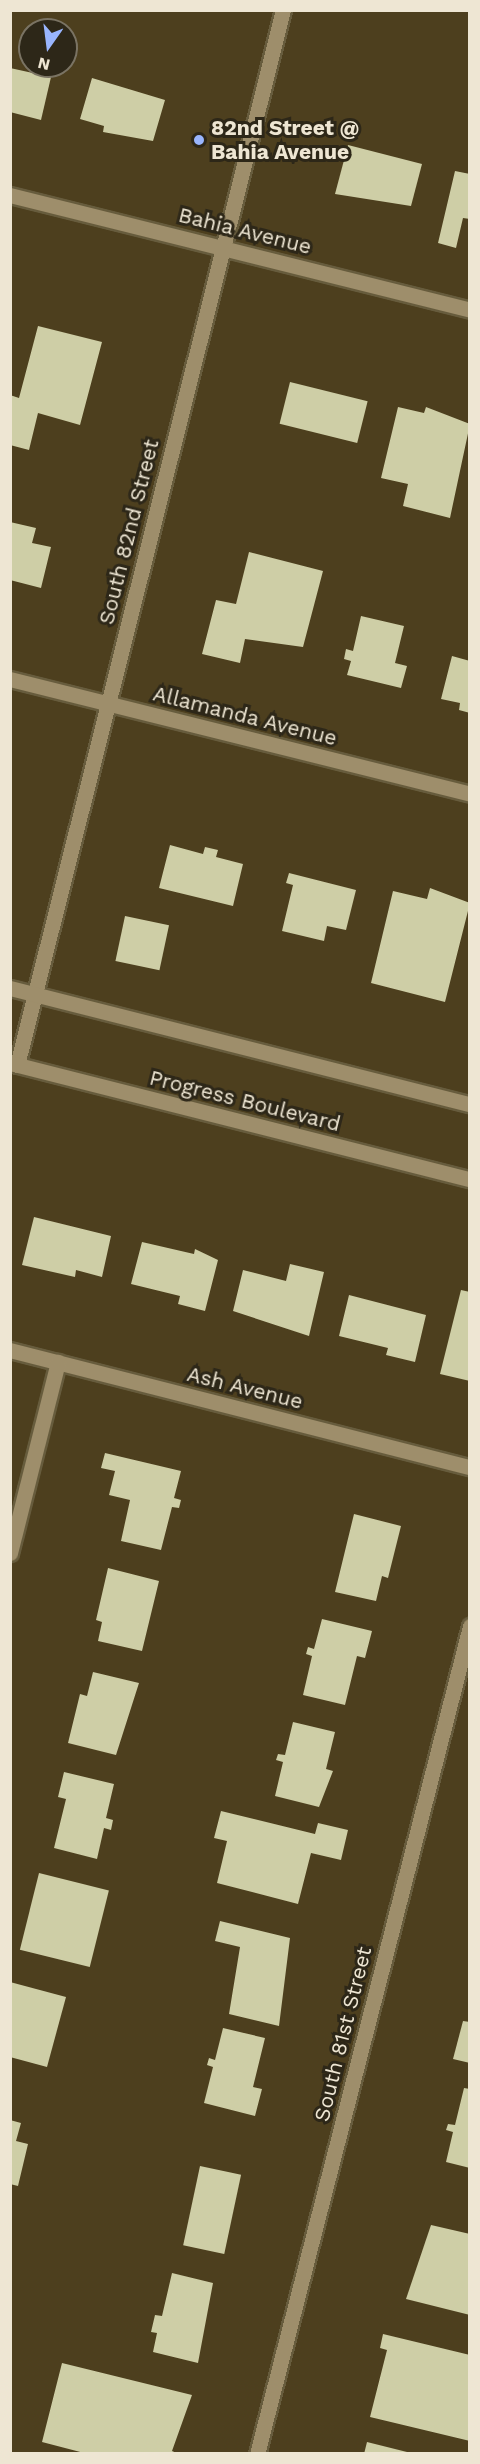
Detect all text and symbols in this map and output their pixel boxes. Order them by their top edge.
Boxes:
north arrow [18,18,78,78]
text: N [36,53,52,75]
place label: 82nd Street @ Bahia Avenue [211,115,359,165]
marker: 82nd Street @ Bahia Avenue [192,133,206,147]
street label: Bahia Avenue [175,202,315,260]
street label: South 82nd Street [94,437,164,627]
street label: Allamanda Avenue [150,681,340,751]
street label: Progress Boulevard [147,1065,343,1137]
street label: Ash Avenue [184,1361,306,1415]
street label: South 81st Street [309,1944,377,2124]

